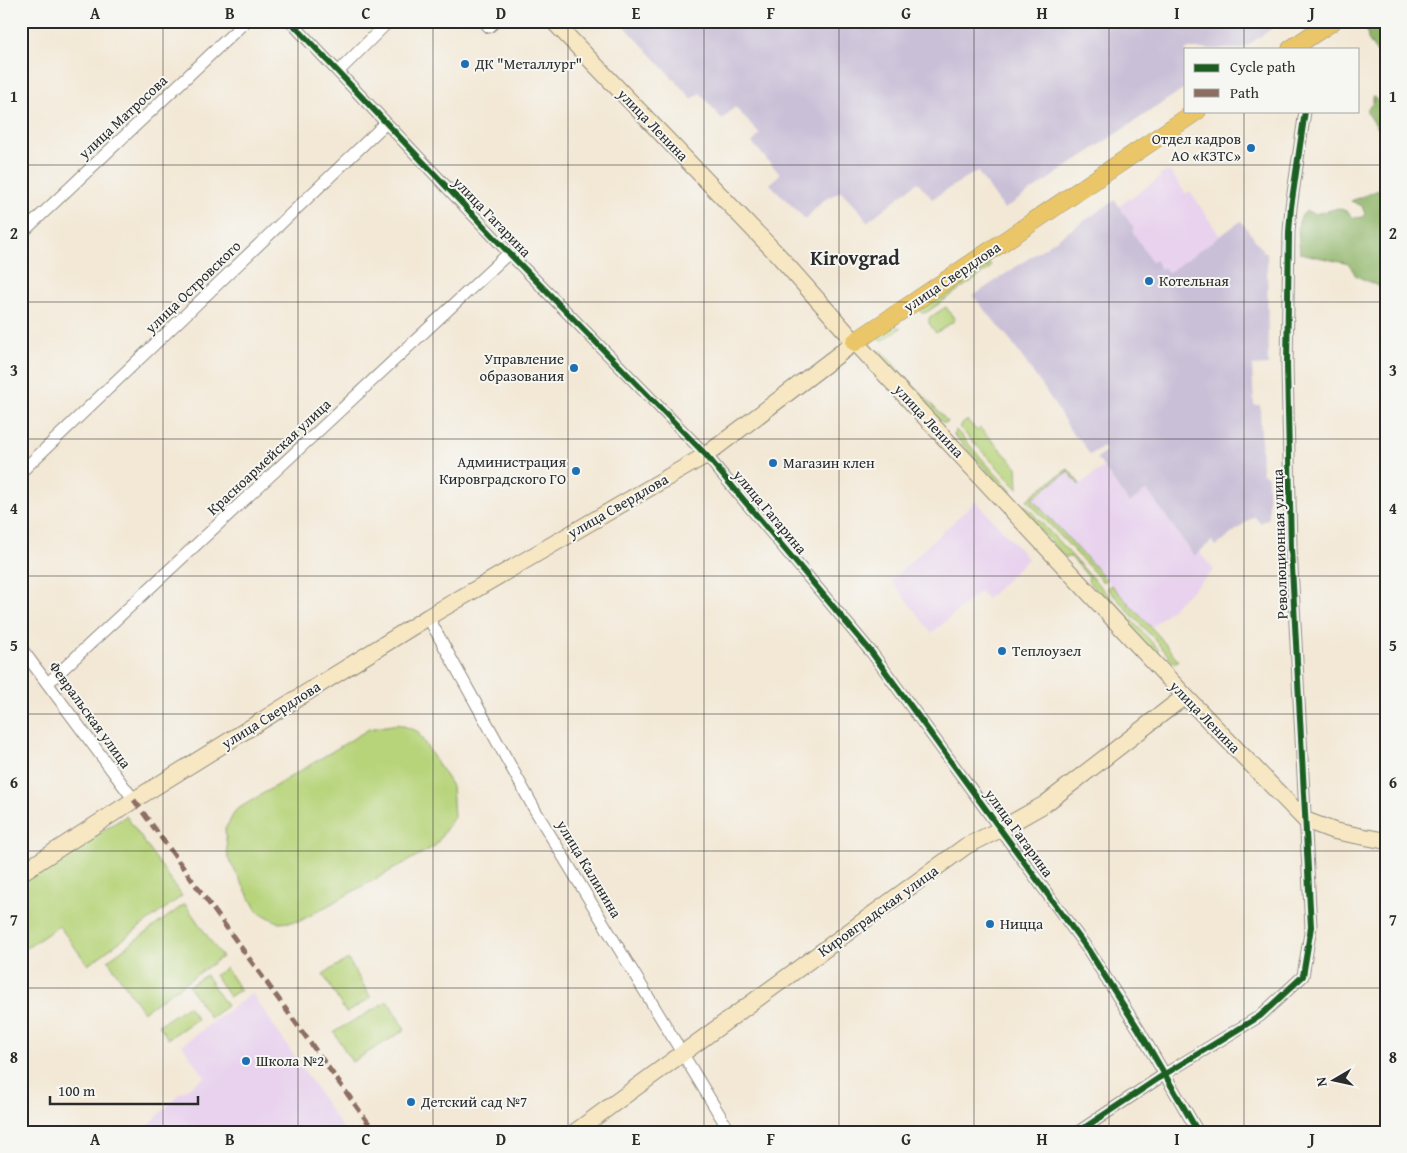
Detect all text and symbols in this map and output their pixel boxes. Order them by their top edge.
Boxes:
text: A [90,1,101,25]
text: B [225,1,235,25]
text: C [361,1,371,25]
text: D [496,1,506,25]
text: E [632,1,641,25]
text: F [767,1,775,25]
text: G [901,1,911,25]
text: H [1036,1,1048,25]
text: I [1174,1,1180,25]
text: J [1306,1,1315,25]
legend [1184,48,1360,112]
place label: ДК "Металлург" [474,53,582,74]
text: Cycle path [1230,56,1296,77]
marker: ДК "Металлург" [459,58,471,70]
street label: улица Матросова [73,69,172,164]
text: Path [1230,82,1259,103]
street label: улица Ленина [613,83,694,166]
text: 1 [10,84,18,108]
text: 1 [1389,84,1397,108]
place label: Отдел кадров АО «КЗТС» [1152,128,1241,166]
marker: Отдел кадров АО «КЗТС» [1245,142,1257,154]
street label: улица Гагарина [448,171,537,262]
text: 2 [10,221,18,245]
text: 2 [1389,221,1397,245]
street label: улица Островского [139,235,246,339]
street label: улица Свердлова [898,236,1005,317]
district label: Kirovgrad [810,243,900,272]
place label: Котельная [1159,270,1229,291]
marker: Котельная [1143,275,1155,287]
place label: Управление образования [480,348,564,386]
text: 3 [10,358,18,382]
text: 3 [1389,358,1397,382]
marker: Управление образования [568,362,580,374]
street label: улица Ленина [889,378,970,463]
street label: Красноармейская улица [202,393,336,520]
place label: Администрация Кировградского ГО [439,451,566,489]
place label: Магазин клен [783,452,875,473]
marker: Магазин клен [767,457,779,469]
street label: улица Гагарина [728,464,813,559]
marker: Администрация Кировградского ГО [570,465,582,477]
street label: улица Свердлова [563,468,673,543]
street label: Революционная улица [1266,468,1293,619]
text: 4 [10,496,18,520]
text: 4 [1389,496,1397,520]
text: 5 [10,633,18,657]
text: 5 [1389,633,1397,657]
place label: Теплоузел [1012,640,1081,661]
marker: Теплоузел [996,645,1008,657]
street label: Февральская улица [44,657,137,773]
street label: улица Свердлова [216,675,325,754]
street label: улица Ленина [1165,675,1246,758]
text: 6 [10,770,18,794]
text: 6 [1389,770,1397,794]
street label: улица Гагарина [980,783,1059,882]
street label: улица Калинина [551,815,627,922]
street label: Кировградская улица [813,859,943,961]
text: 7 [10,907,18,931]
text: 7 [1389,907,1397,931]
place label: Ницца [1000,913,1044,934]
marker: Ницца [984,918,996,930]
text: 8 [10,1045,18,1069]
text: 8 [1389,1045,1397,1069]
place label: Школа №2 [256,1050,324,1071]
marker: Школа №2 [240,1055,252,1067]
north arrow [1310,1056,1360,1106]
scale bar [50,1073,198,1105]
text: N [1310,1075,1332,1088]
text: 100 m [58,1080,96,1101]
place label: Детский сад №7 [420,1091,527,1112]
marker: Детский сад №7 [405,1096,417,1108]
text: A [90,1127,101,1151]
text: B [225,1127,235,1151]
text: C [361,1127,371,1151]
text: D [496,1127,506,1151]
text: E [632,1127,641,1151]
text: F [767,1127,775,1151]
text: G [901,1127,911,1151]
text: H [1036,1127,1048,1151]
text: I [1174,1127,1180,1151]
text: J [1306,1127,1315,1151]

